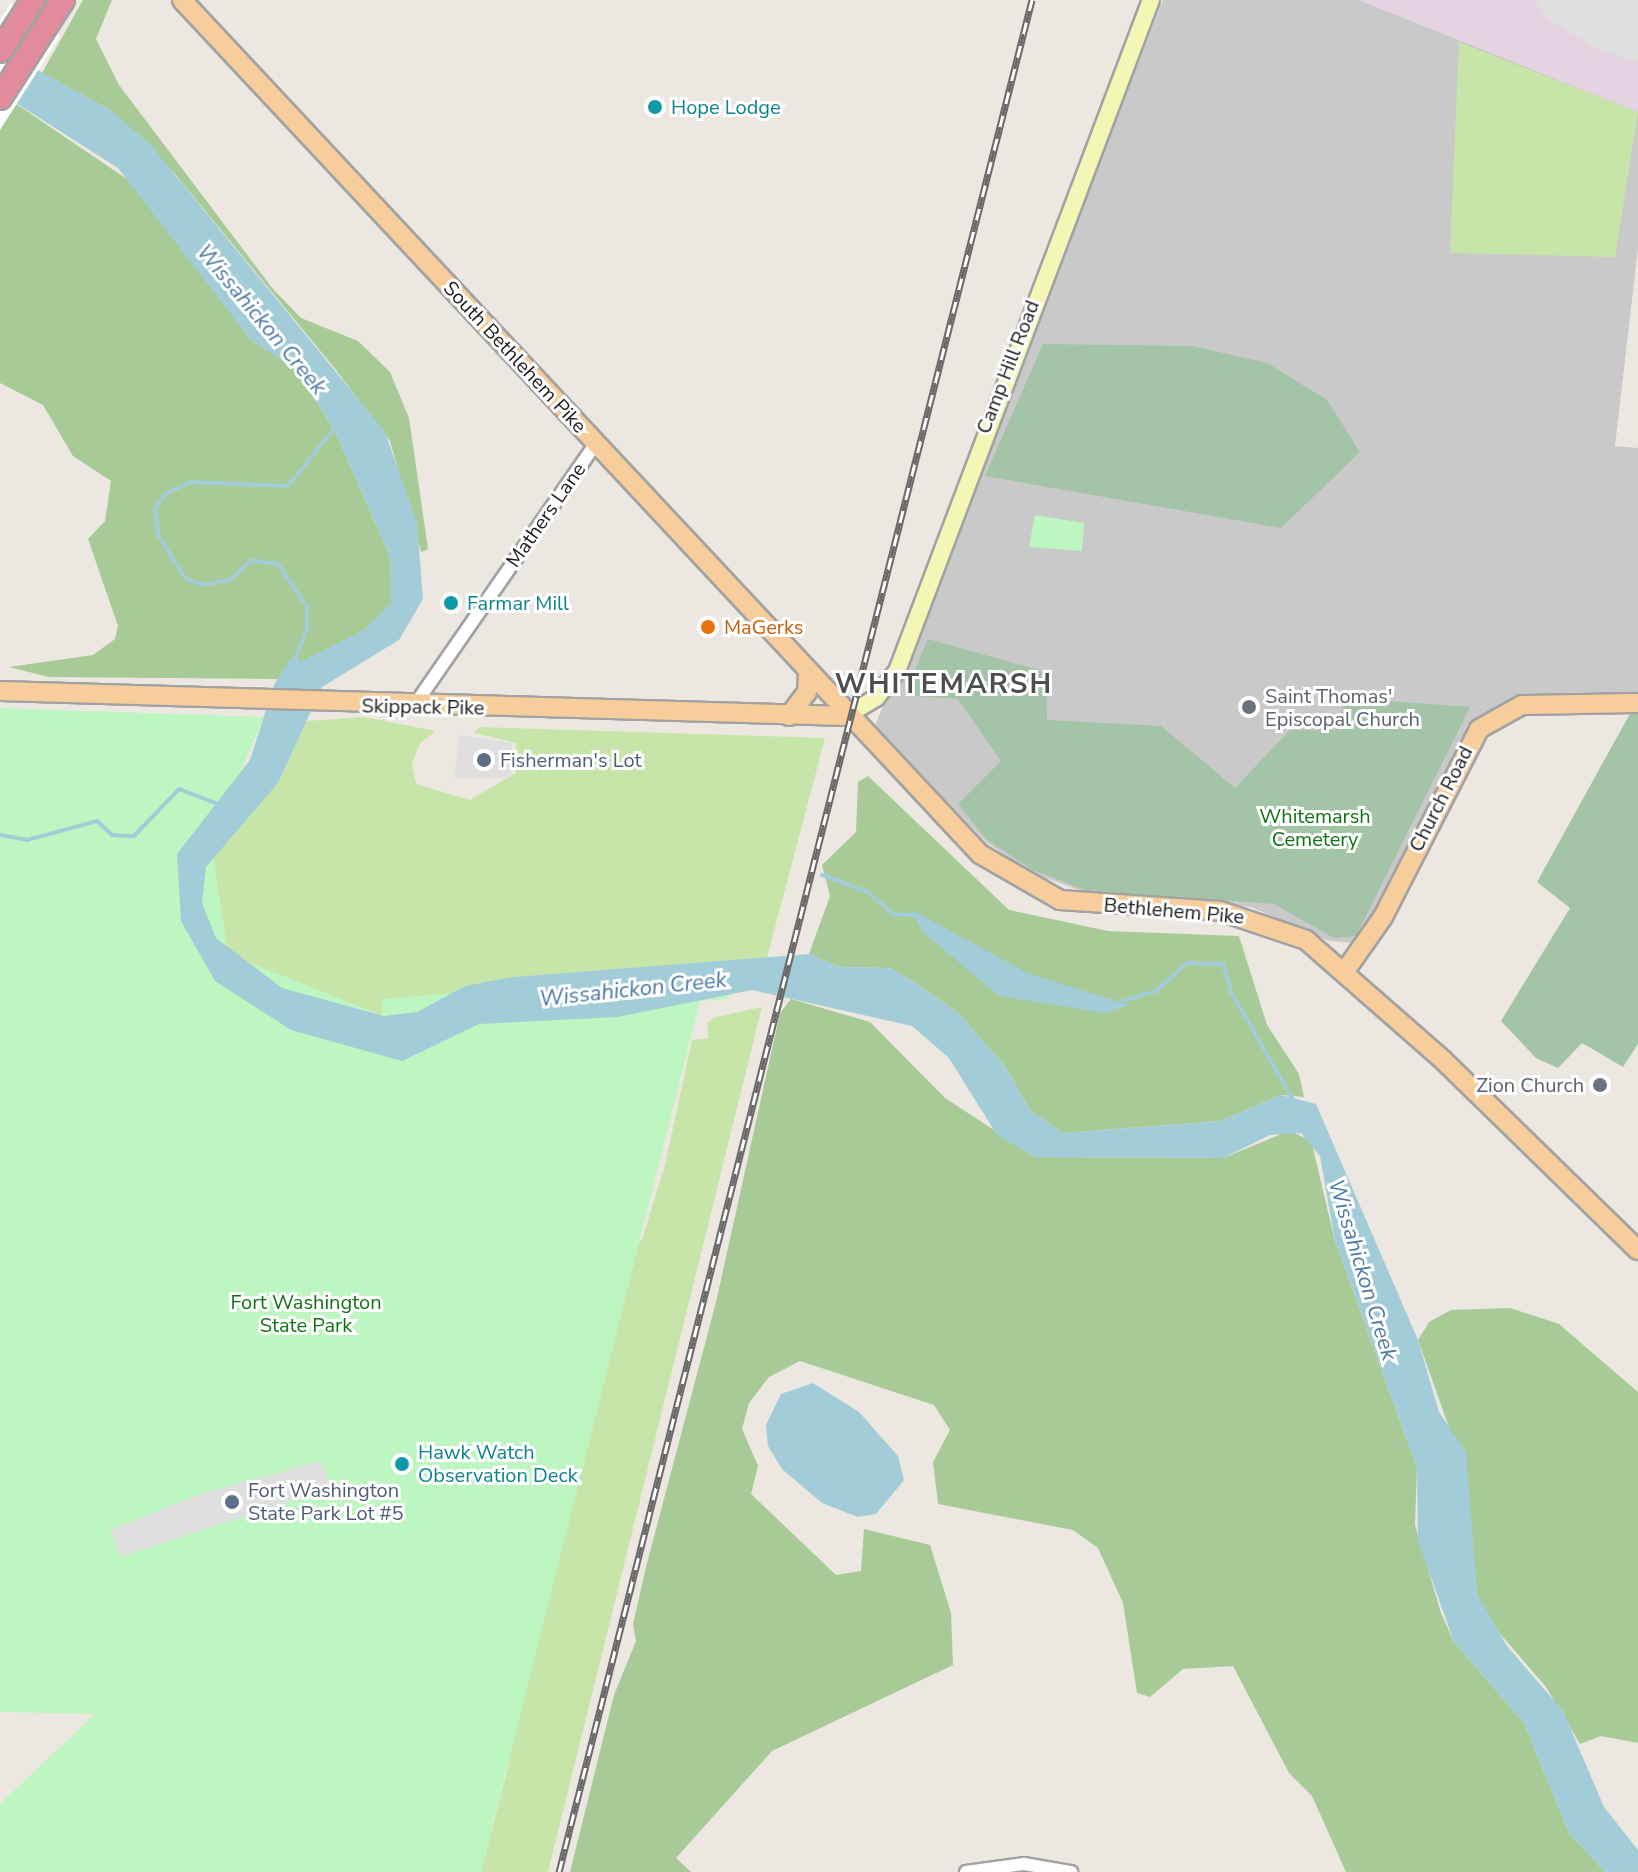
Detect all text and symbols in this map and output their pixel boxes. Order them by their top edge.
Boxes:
place label: Hope Lodge [671,95,781,119]
marker: Hope Lodge [646,98,664,116]
water label: Wissahickon Creek [190,240,332,400]
street label: South Bethlehem Pike [438,276,592,438]
street label: Camp Hill Road [972,297,1044,437]
street label: Mathers Lane [501,458,591,572]
place label: Farmar Mill [467,591,569,615]
marker: Farmar Mill [442,594,460,612]
place label: MaGerks [724,615,803,639]
marker: MaGerks [699,618,717,636]
district label: WHITEMARSH [835,667,1053,701]
place label: Saint Thomas' Episcopal Church [1265,684,1420,731]
street label: Skippack Pike [361,694,485,720]
marker: Saint Thomas' Episcopal Church [1240,698,1258,716]
street label: Church Road [1404,742,1478,856]
place label: Fisherman's Lot [500,748,641,772]
marker: Fisherman's Lot [475,751,493,769]
park label: Whitemarsh Cemetery [1259,804,1371,851]
street label: Bethlehem Pike [1103,893,1245,929]
water label: Wissahickon Creek [538,967,728,1013]
place label: Zion Church [1476,1073,1584,1097]
marker: Zion Church [1591,1076,1609,1094]
water label: Wissahickon Creek [1322,1176,1402,1364]
park label: Fort Washington State Park [230,1291,382,1338]
place label: Hawk Watch Observation Deck [418,1440,578,1487]
marker: Hawk Watch Observation Deck [393,1455,411,1473]
place label: Fort Washington State Park Lot #5 [248,1478,404,1525]
marker: Fort Washington State Park Lot #5 [223,1493,241,1511]

